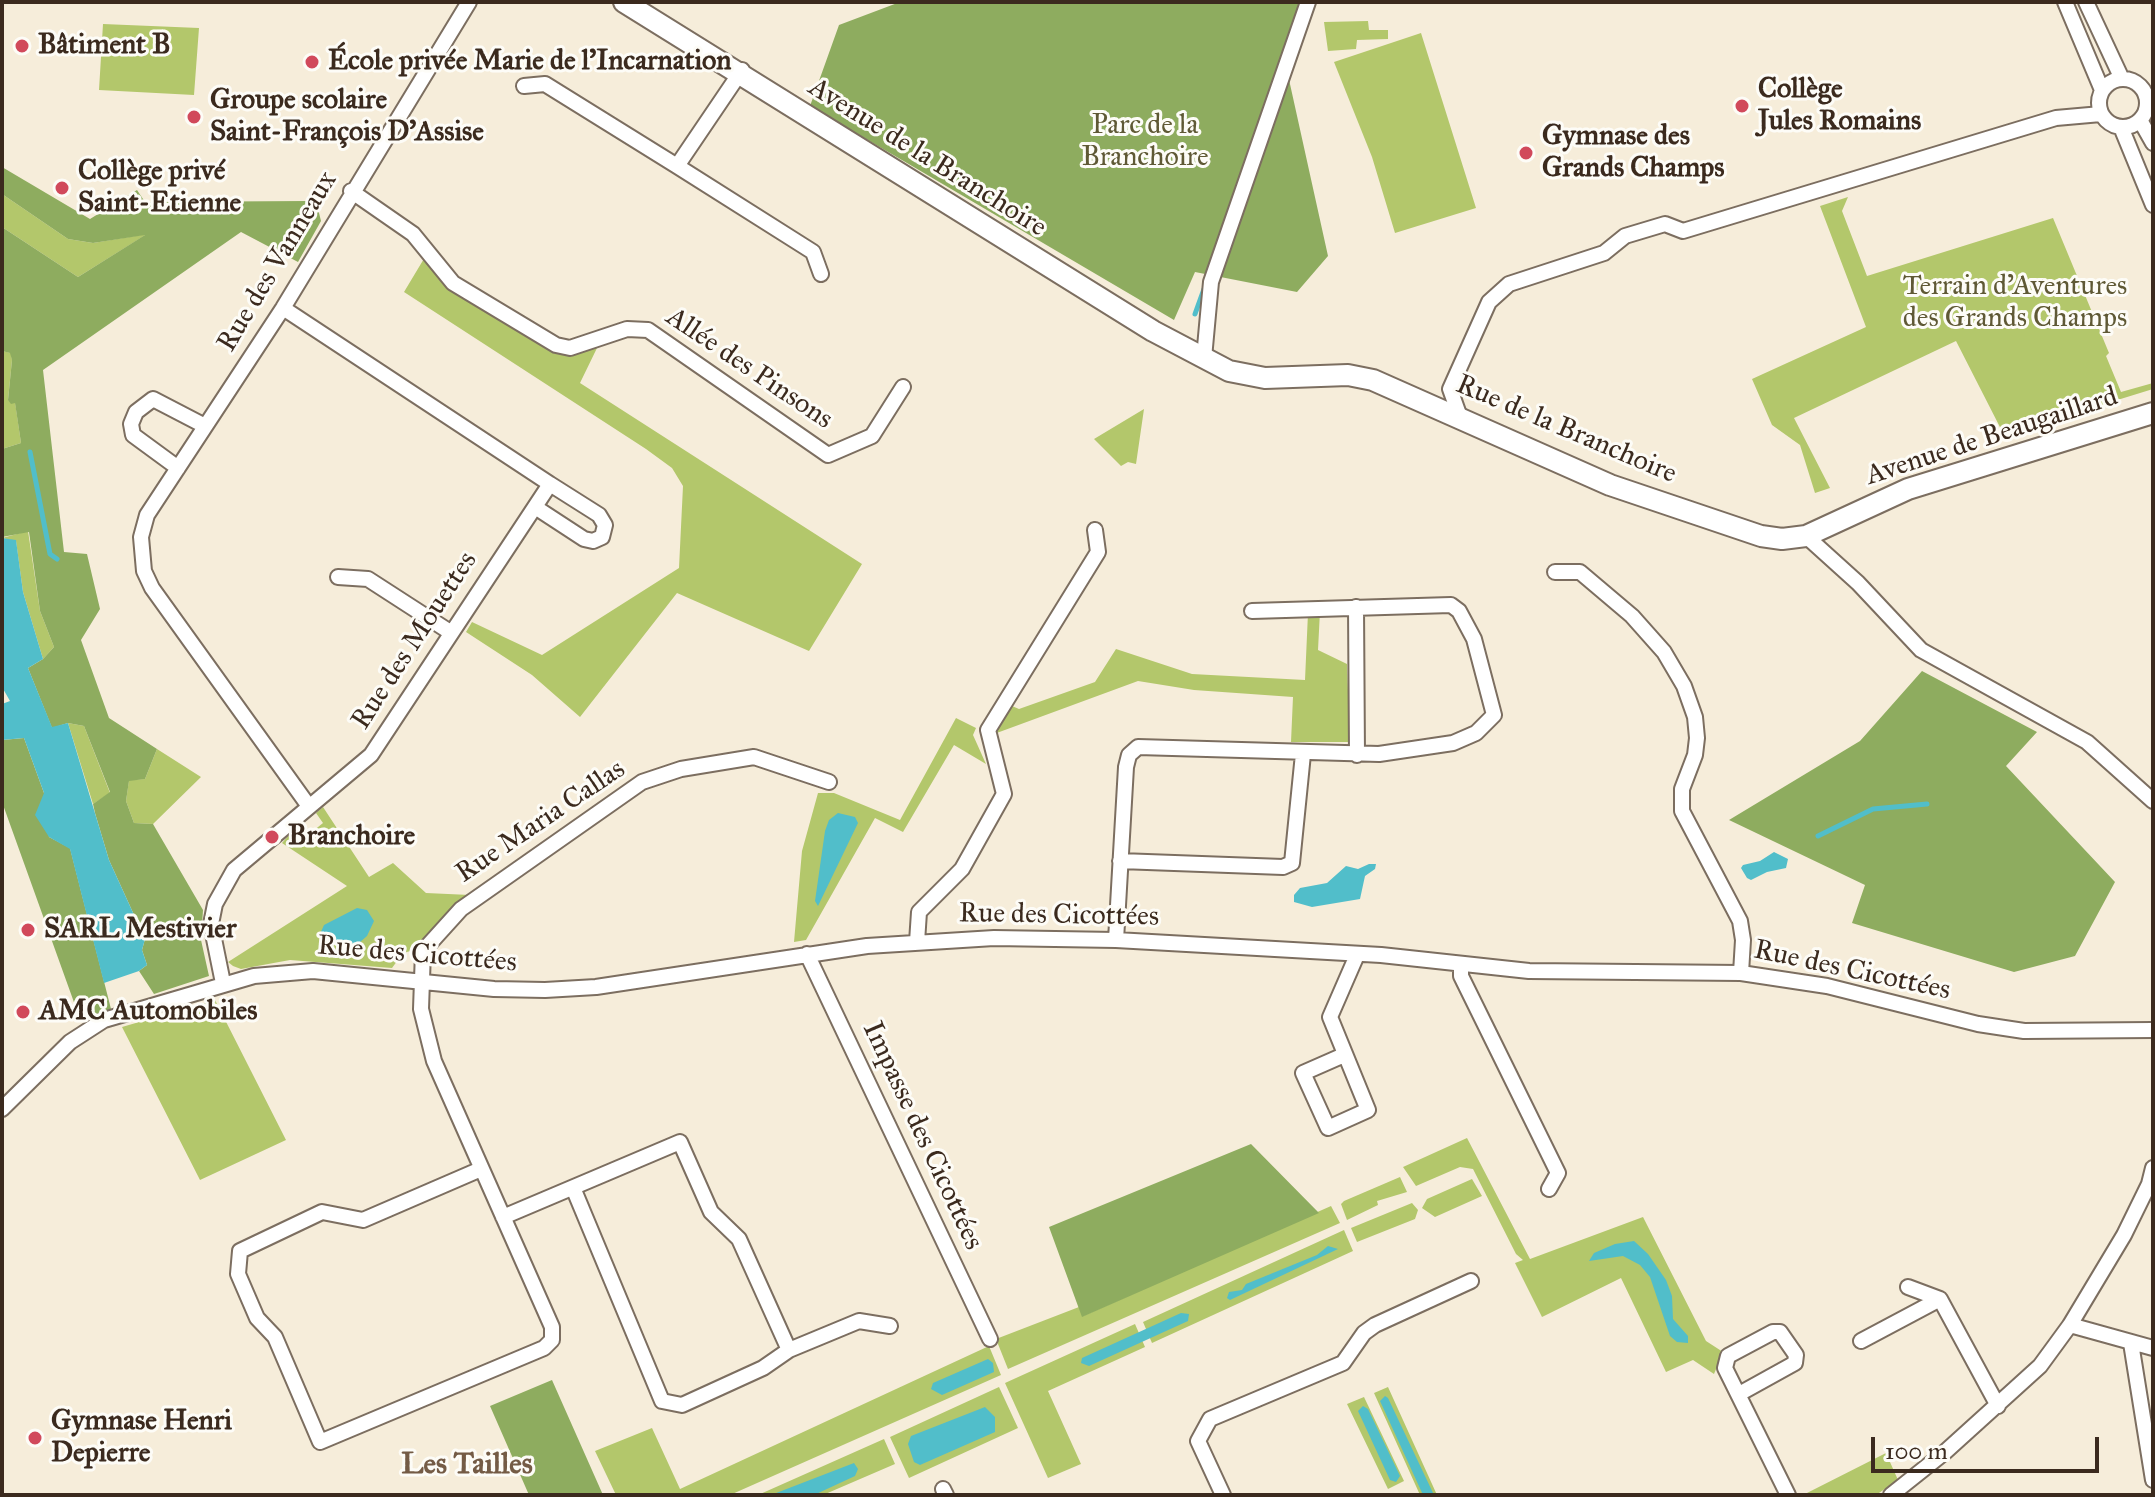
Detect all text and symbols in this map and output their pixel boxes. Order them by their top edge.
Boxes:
place label: Bâtiment B [38,29,171,63]
marker: Bâtiment B [13,37,31,55]
place label: École privée Marie de l'Incarnation [328,45,731,79]
marker: École privée Marie de l'Incarnation [303,53,321,71]
street label: Avenue de la Branchoire [802,71,1052,245]
place label: Collège Jules Romains [1758,73,1921,139]
place label: Groupe scolaire Saint-François D'Assise [210,84,484,150]
marker: Collège Jules Romains [1733,97,1751,115]
marker: Groupe scolaire Saint-François D'Assise [185,108,203,126]
park label: Parc de la Branchoire [1081,109,1209,175]
place label: Gymnase des Grands Champs [1542,120,1724,186]
marker: Gymnase des Grands Champs [1517,144,1535,162]
place label: Collège privé Saint-Etienne [78,155,241,221]
street label: Rue des Vanneaux [211,166,345,358]
marker: Collège privé Saint-Etienne [53,179,71,197]
park label: Terrain d’Aventures des Grands Champs [1903,270,2127,336]
street label: Allée des Pinsons [659,301,839,437]
street label: Rue de la Branchoire [1451,368,1681,492]
street label: Avenue de Beaugaillard [1862,380,2122,494]
street label: Rue des Mouettes [345,546,485,736]
street label: Rue Maria Callas [450,753,632,891]
place label: Branchoire [288,820,415,854]
marker: Branchoire [263,828,281,846]
street label: Rue des Cicottées [959,897,1159,935]
place label: SARL Mestivier [44,913,236,947]
marker: SARL Mestivier [19,921,37,939]
street label: Rue des Cicottées [316,930,518,980]
street label: Rue des Cicottées [1751,934,1953,1008]
place label: AMC Automobiles [39,995,257,1029]
marker: AMC Automobiles [14,1003,32,1021]
street label: Impasse des Cicottées [854,1017,990,1255]
place label: Gymnase Henri Depierre [51,1405,232,1471]
scale bar [1875,1421,2103,1471]
marker: Gymnase Henri Depierre [26,1429,44,1447]
text: 100 m [1885,1436,1948,1466]
district label: Les Tailles [401,1448,533,1484]

